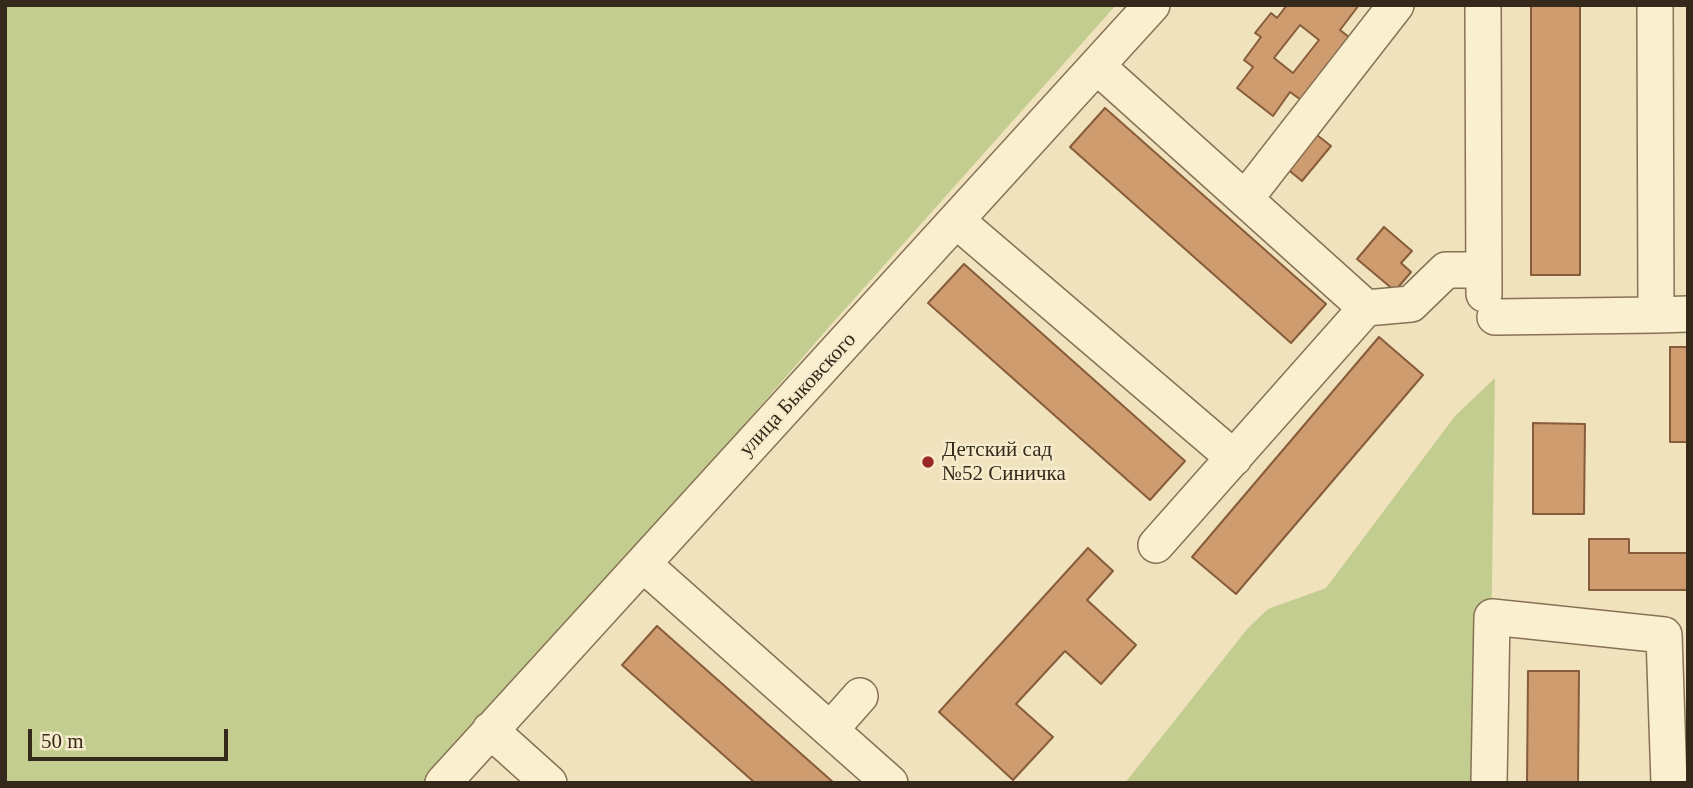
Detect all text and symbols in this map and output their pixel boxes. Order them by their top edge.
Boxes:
street label: улица Быковского [734,328,862,462]
place label: Детский сад №52 Синичка [942,437,1066,487]
marker: Детский сад №52 Синичка [920,454,936,470]
scale bar [32,714,231,758]
text: 50 m [41,729,84,753]

